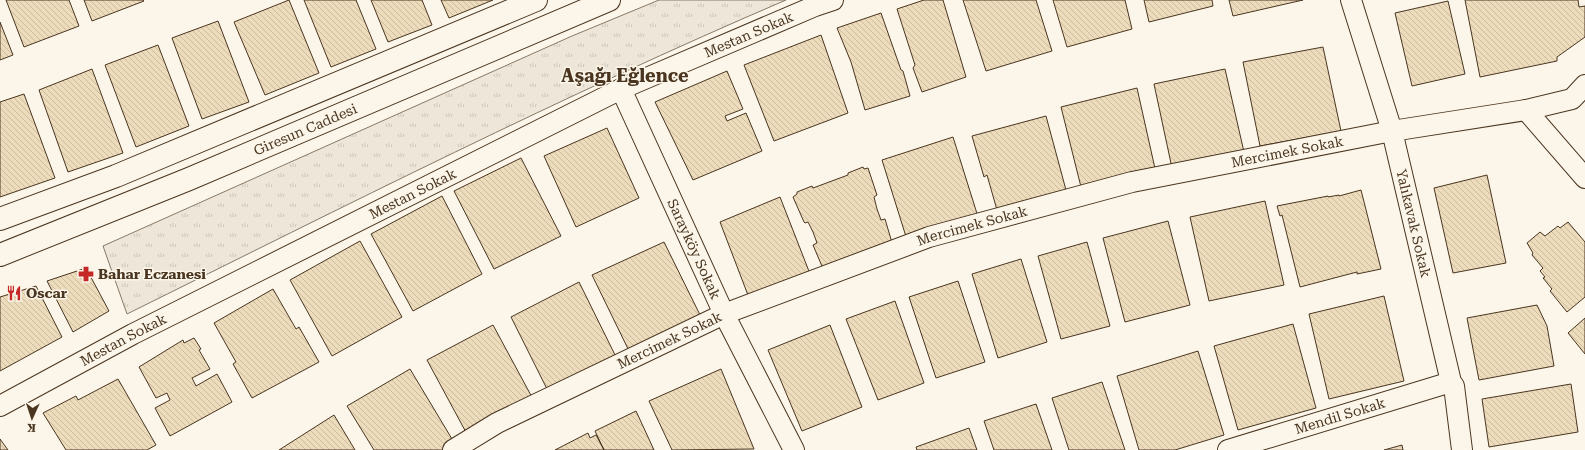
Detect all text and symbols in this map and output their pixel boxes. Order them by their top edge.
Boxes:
street label: Mestan Sokak [702,8,796,61]
district label: Aşağı Eğlence [561,65,689,86]
street label: Giresun Caddesi [251,100,360,159]
street label: Mercimek Sokak [1230,133,1345,170]
street label: Mestan Sokak [366,165,459,222]
street label: Yalıkavak Sokak [1393,167,1434,279]
street label: Sarayköy Sokak [664,196,724,302]
street label: Mercimek Sokak [915,203,1029,249]
pharmacy icon: Bahar Eczanesi [77,265,95,283]
place label: Bahar Eczanesi [98,266,206,282]
restaurant icon: Oscar [5,284,23,302]
place label: Oscar [26,285,68,301]
street label: Mercimek Sokak [615,308,724,372]
street label: Mestan Sokak [77,310,169,369]
street label: Mendil Sokak [1293,395,1387,437]
north arrow [12,398,52,438]
text: K [26,421,36,434]

